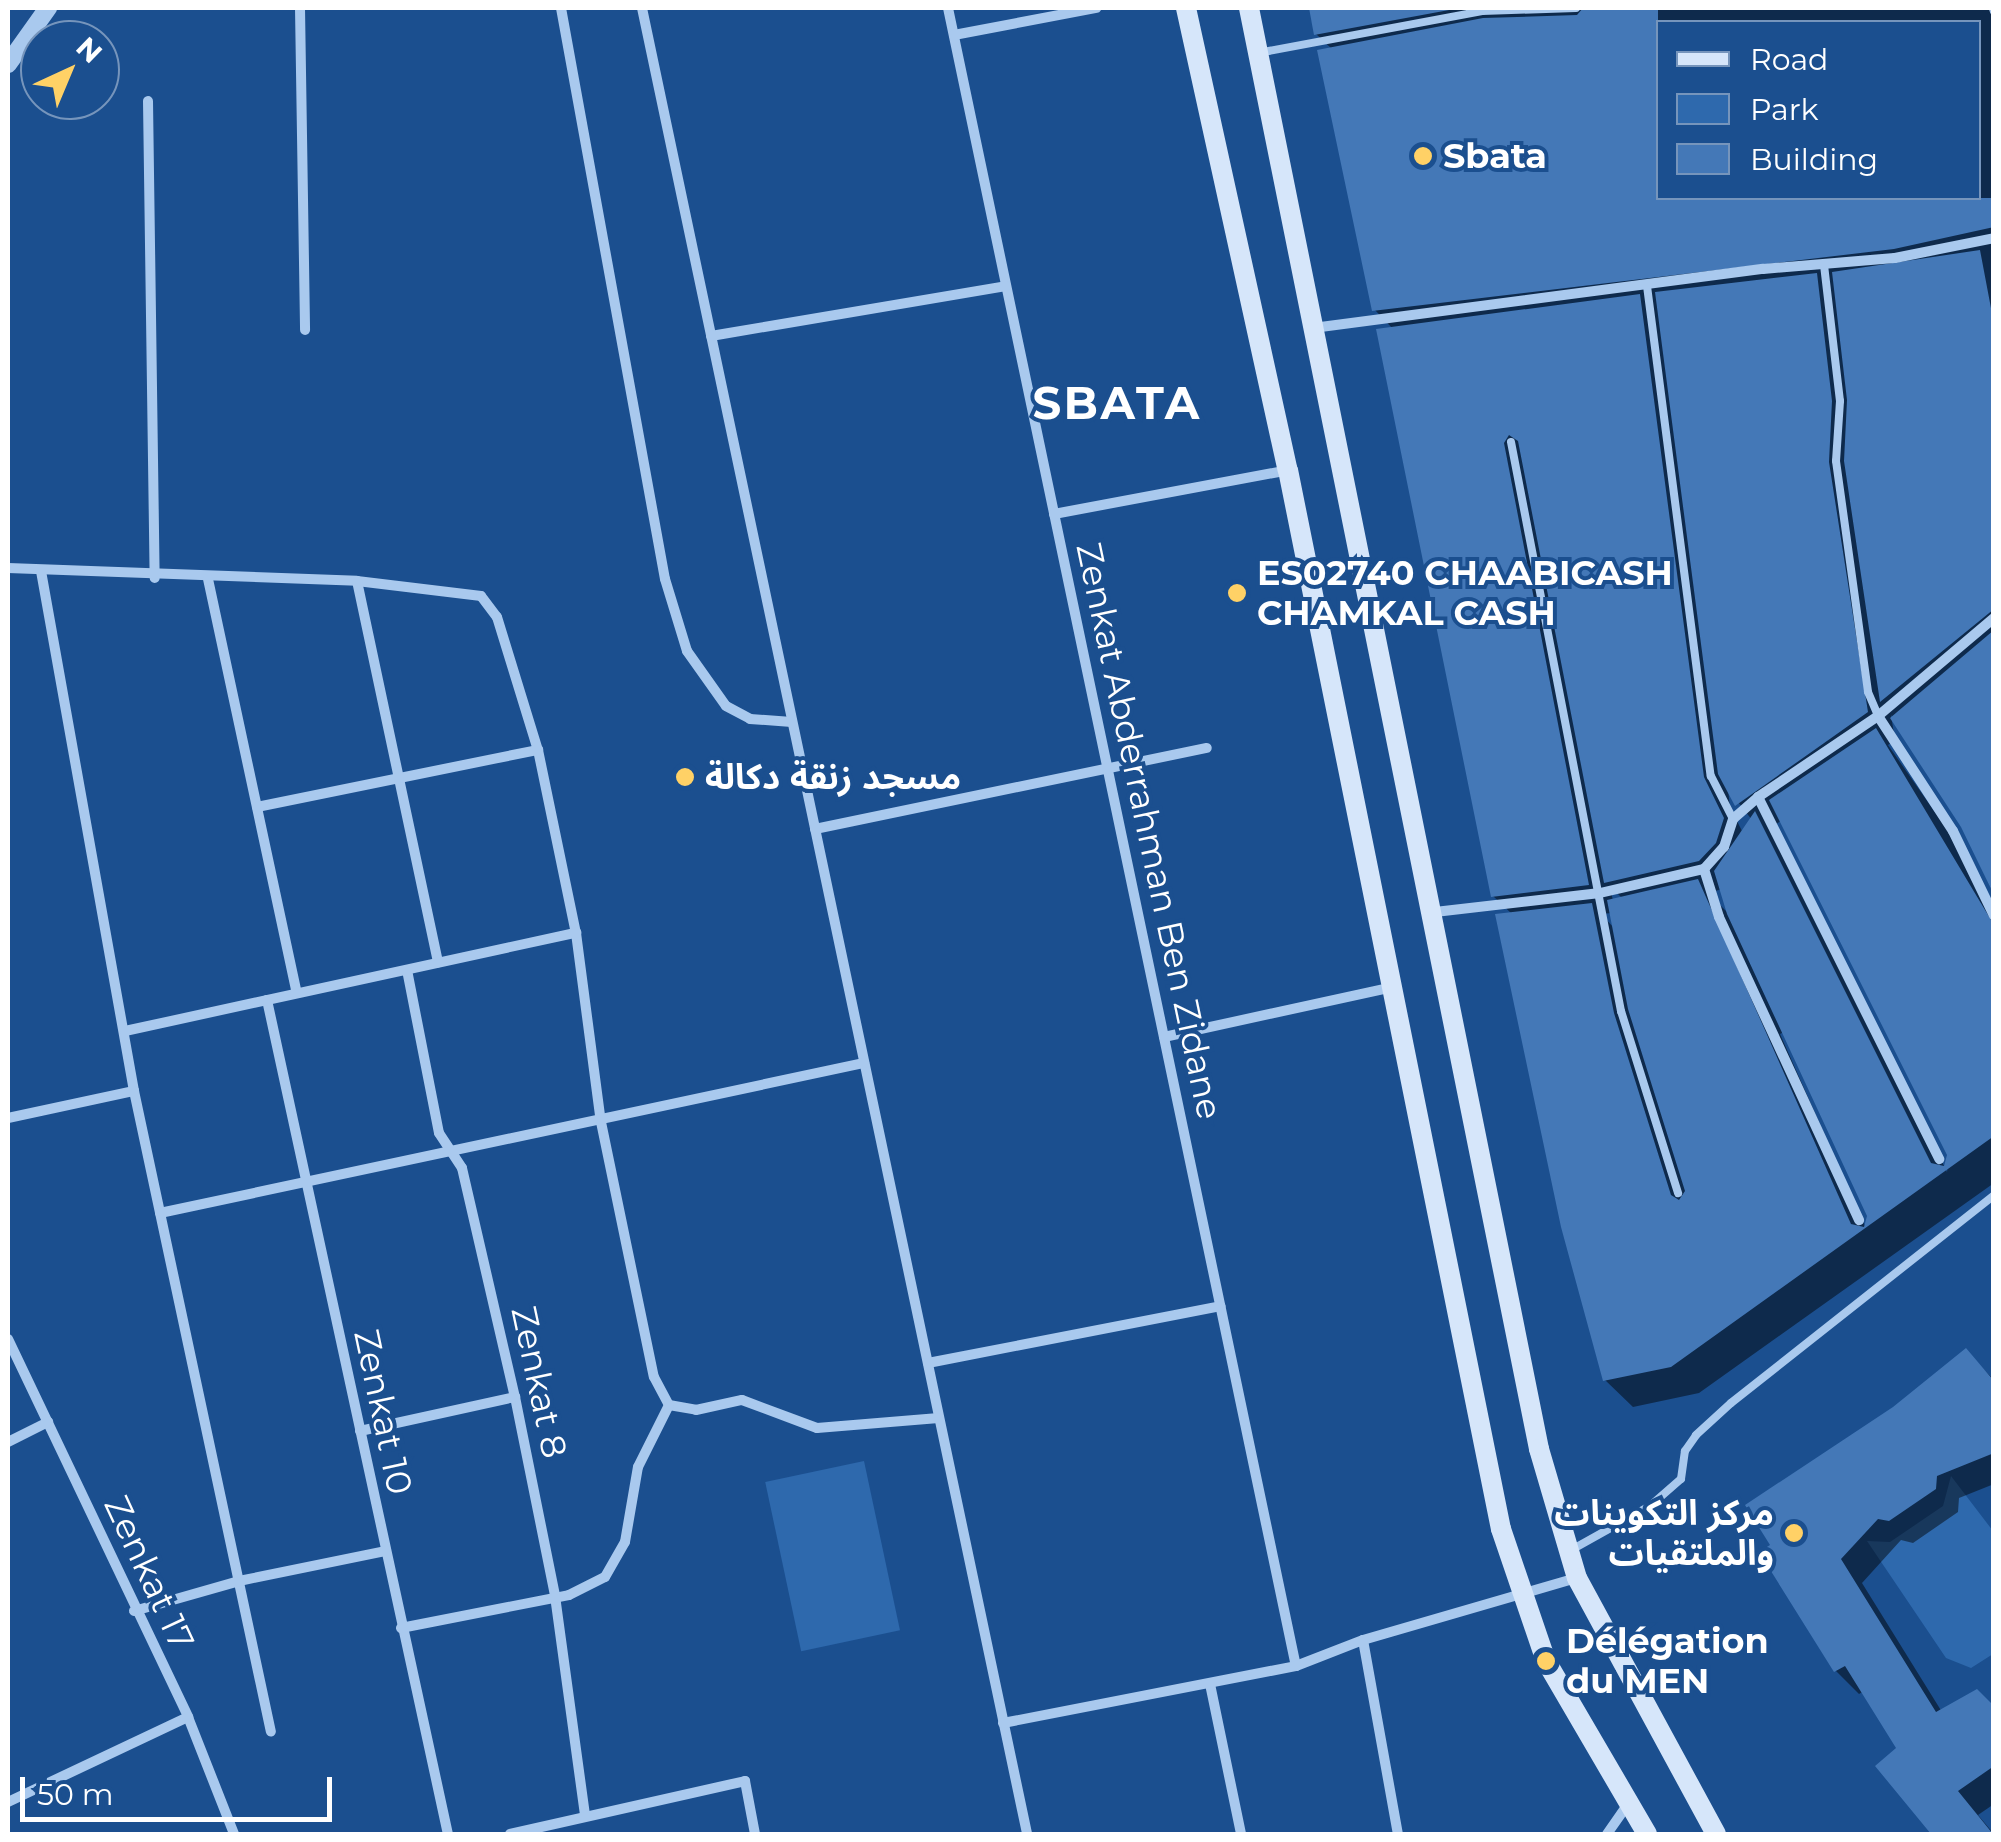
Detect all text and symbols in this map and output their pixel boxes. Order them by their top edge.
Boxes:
north arrow [20,20,120,120]
legend [1656,20,1981,200]
text: N [70,30,109,70]
text: Road [1750,41,1828,78]
text: Park [1750,91,1819,128]
place label: Sbata [1443,135,1547,177]
text: Building [1750,141,1878,178]
marker: Sbata [1412,145,1434,167]
district label: SBATA [1032,376,1202,430]
street label: Zenkat Abderrahman Ben Zidane [1067,539,1231,1123]
place label: ES02740 CHAABICASH CHAMKAL CASH [1257,552,1673,634]
marker: ES02740 CHAABICASH CHAMKAL CASH [1226,582,1248,604]
place label: مسجد زنقة دكالة [705,756,961,798]
marker: مسجد زنقة دكالة [674,766,696,788]
street label: Zenkat 8 [502,1302,576,1462]
street label: Zenkat 10 [345,1326,421,1498]
street label: Zenkat 17 [95,1489,203,1657]
place label: مركز التكوينات والملتقيات [1554,1492,1774,1574]
marker: مركز التكوينات والملتقيات [1783,1522,1805,1544]
place label: Délégation du MEN [1566,1620,1769,1702]
marker: Délégation du MEN [1535,1650,1557,1672]
scale bar [25,1757,338,1819]
text: 50 m [37,1776,114,1813]

